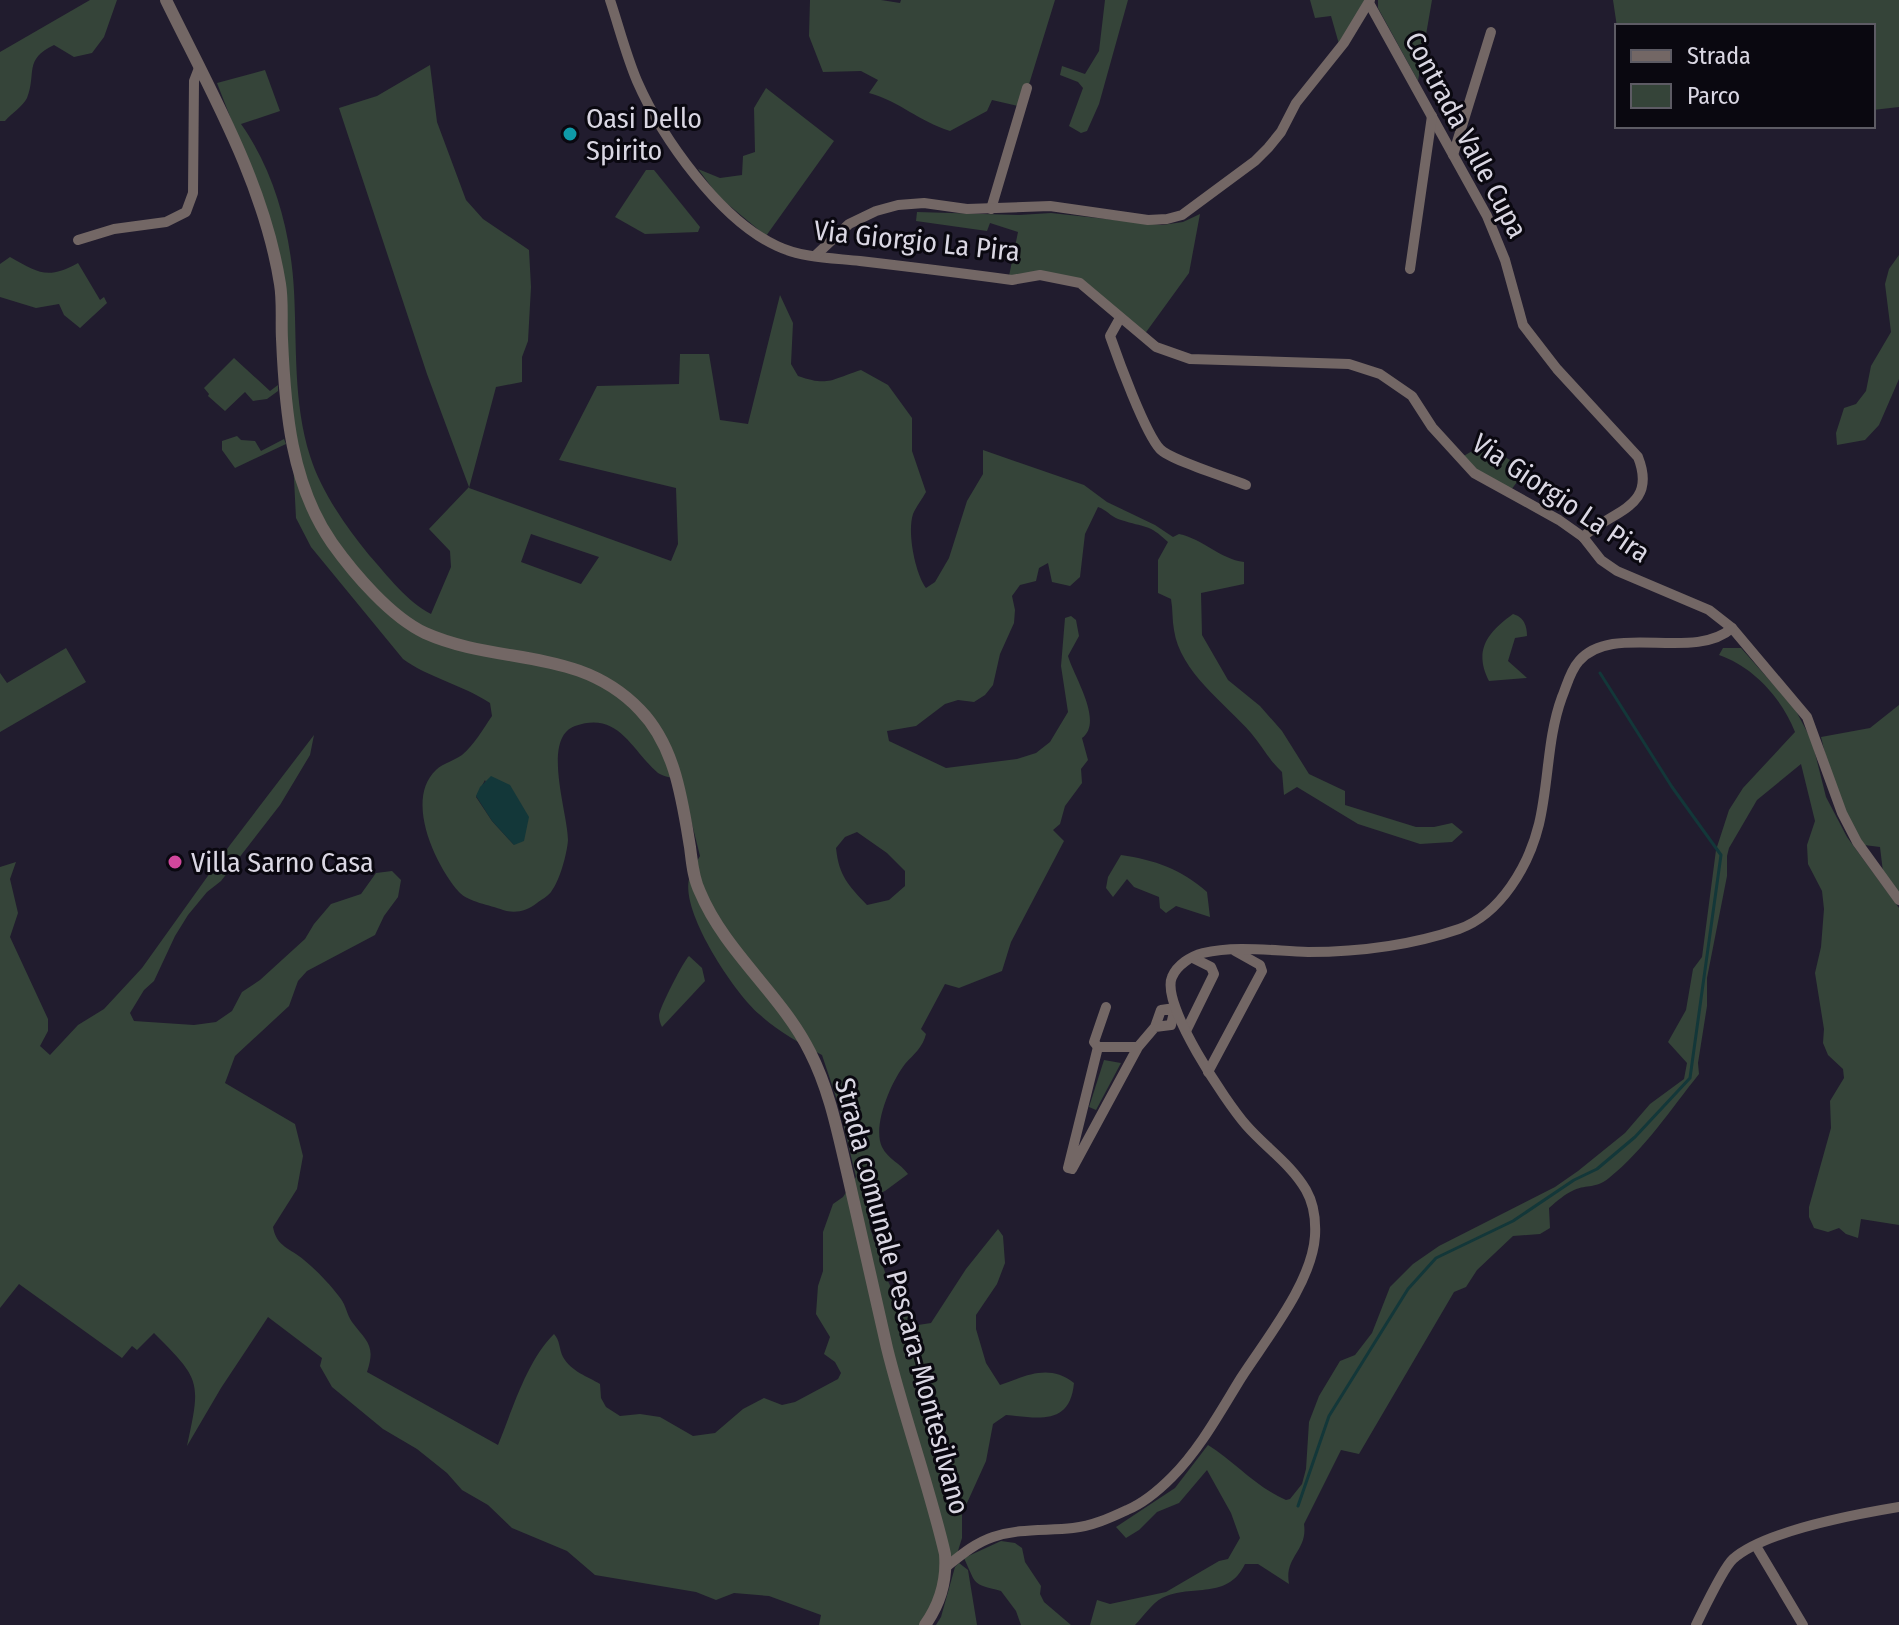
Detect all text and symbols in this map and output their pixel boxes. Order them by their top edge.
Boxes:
legend [1615,24,1875,128]
street label: Contrada Valle Cupa [1398,26,1534,244]
text: Strada [1687,42,1751,70]
text: Parco [1687,82,1740,110]
place label: Oasi Dello Spirito [586,102,702,167]
marker: Oasi Dello Spirito [561,125,579,143]
street label: Via Giorgio La Pira [812,214,1022,268]
street label: Via Giorgio La Pira [1466,426,1656,570]
place label: Villa Sarno Casa [191,846,374,879]
marker: Villa Sarno Casa [166,853,184,871]
street label: Strada comunale Pescara-Montesilvano [828,1074,976,1518]

